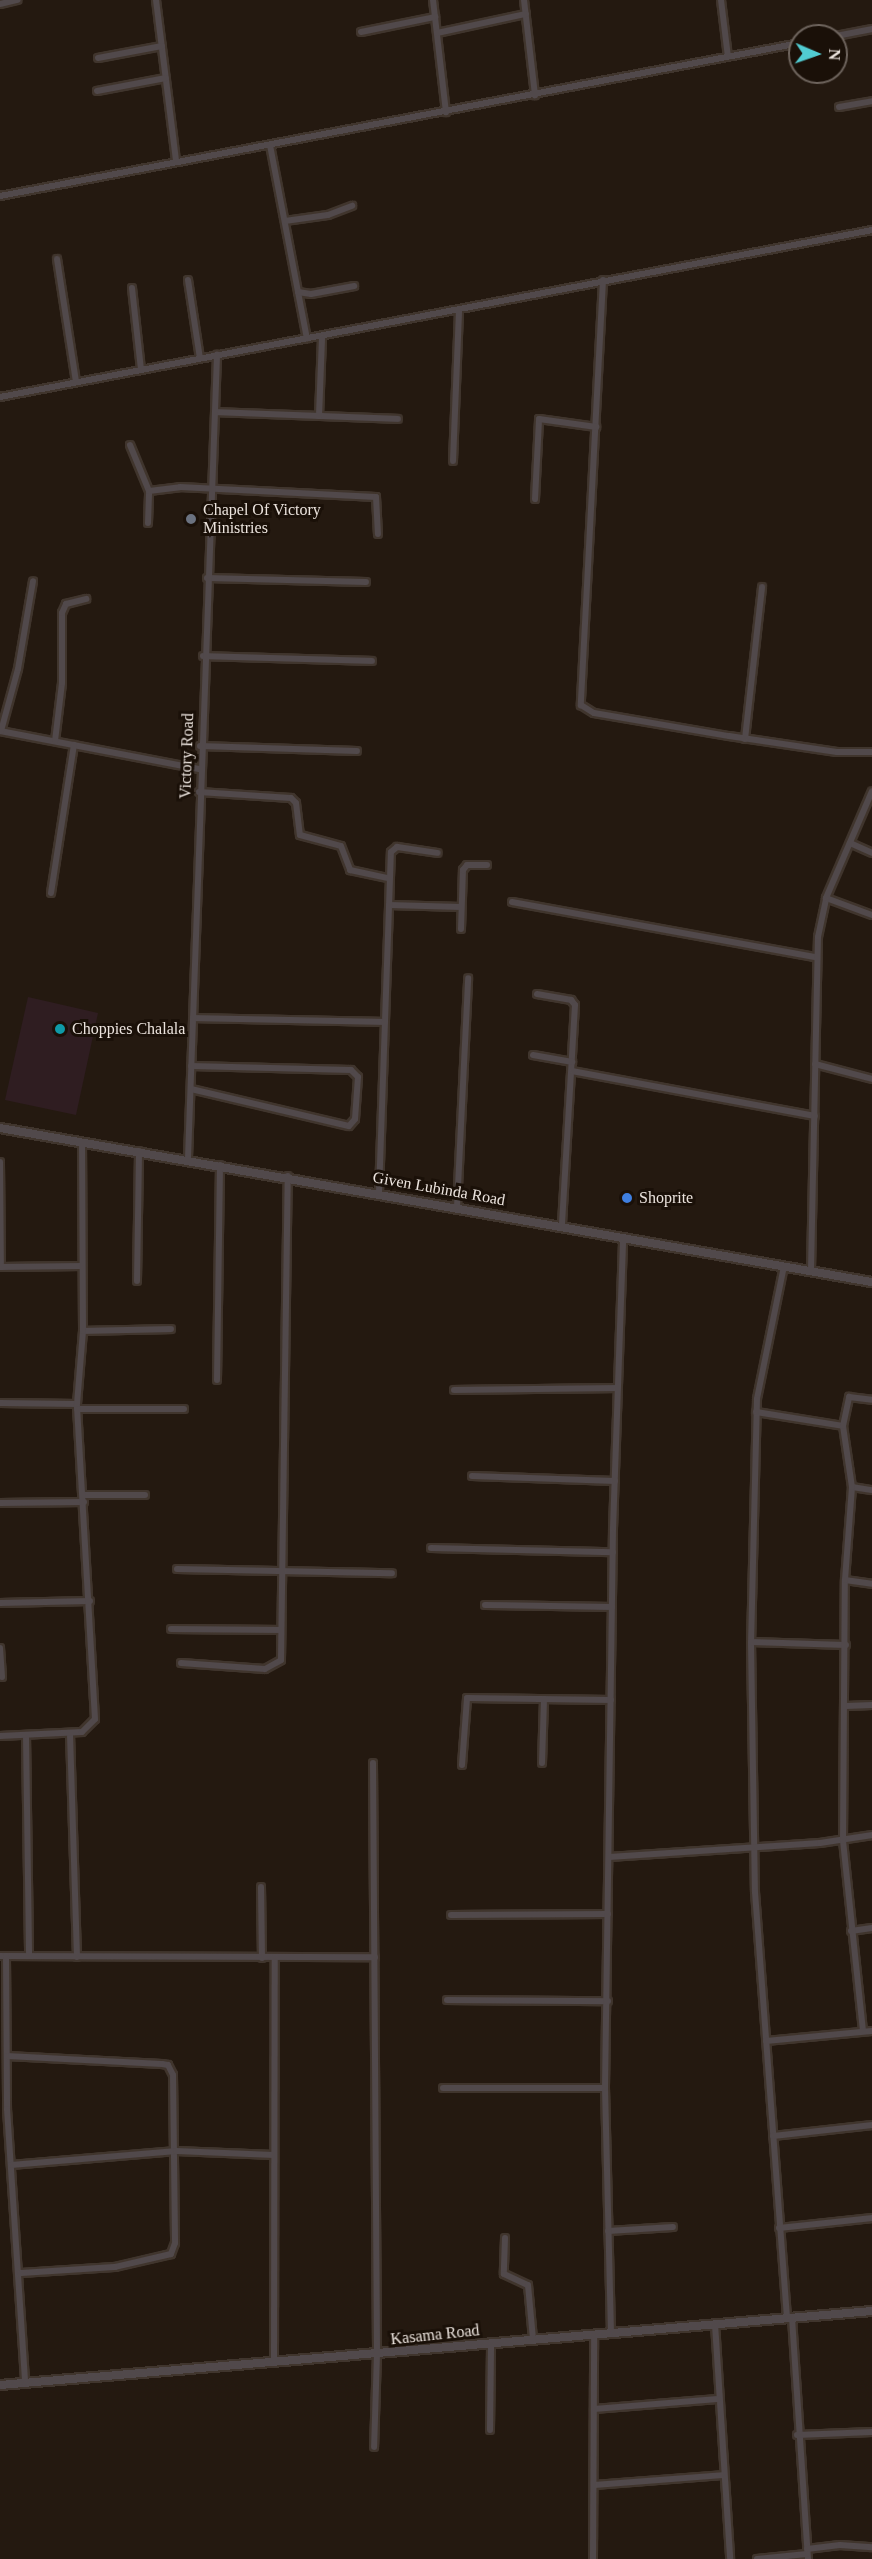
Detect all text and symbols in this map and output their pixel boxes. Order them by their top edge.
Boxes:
north arrow [788,24,848,84]
text: N [826,49,843,61]
place label: Chapel Of Victory Ministries [203,500,321,538]
marker: Chapel Of Victory Ministries [184,512,198,526]
street label: Victory Road [176,713,198,799]
place label: Choppies Chalala [72,1019,185,1039]
marker: Choppies Chalala [53,1022,67,1036]
street label: Given Lubinda Road [371,1168,507,1210]
place label: Shoprite [639,1188,693,1208]
marker: Shoprite [620,1191,634,1205]
street label: Kasama Road [390,2321,480,2349]

